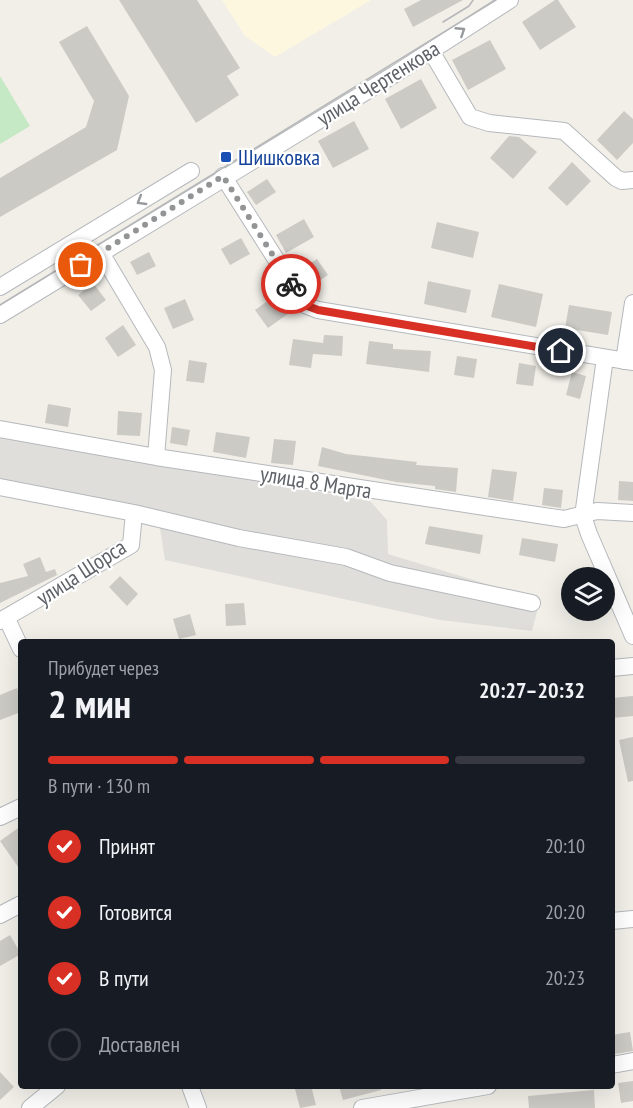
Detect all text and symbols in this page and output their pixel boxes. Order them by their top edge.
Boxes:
one-way arrow [455,28,466,39]
street label: улица Чертенкова [311,34,445,132]
place label: Шишковка [238,143,320,171]
marker: Шишковка [219,150,233,164]
one-way arrow [137,193,147,205]
pin [55,239,106,290]
icon: bag [64,248,97,281]
courier [261,254,321,314]
icon: bike [275,268,308,301]
pin [535,325,586,376]
icon: home [544,334,577,367]
street label: улица 8 Марта [258,459,374,505]
street label: улица Щорса [31,533,131,611]
map controls [561,567,615,621]
button: layers [561,567,615,621]
text: Прибудет через [48,655,159,681]
text: 20:27–20:32 [479,676,585,704]
text: 2 мин [48,678,131,729]
text: В пути · 130 m [48,773,150,799]
icon: check [48,830,81,863]
text: Принят [99,832,155,860]
text: 20:10 [545,833,585,859]
icon: check [48,896,81,929]
text: Готовится [99,898,172,926]
text: 20:20 [545,899,585,925]
icon: check [48,962,81,995]
text: В пути [99,964,149,992]
text: 20:23 [545,965,585,991]
text: Доставлен [99,1030,180,1058]

